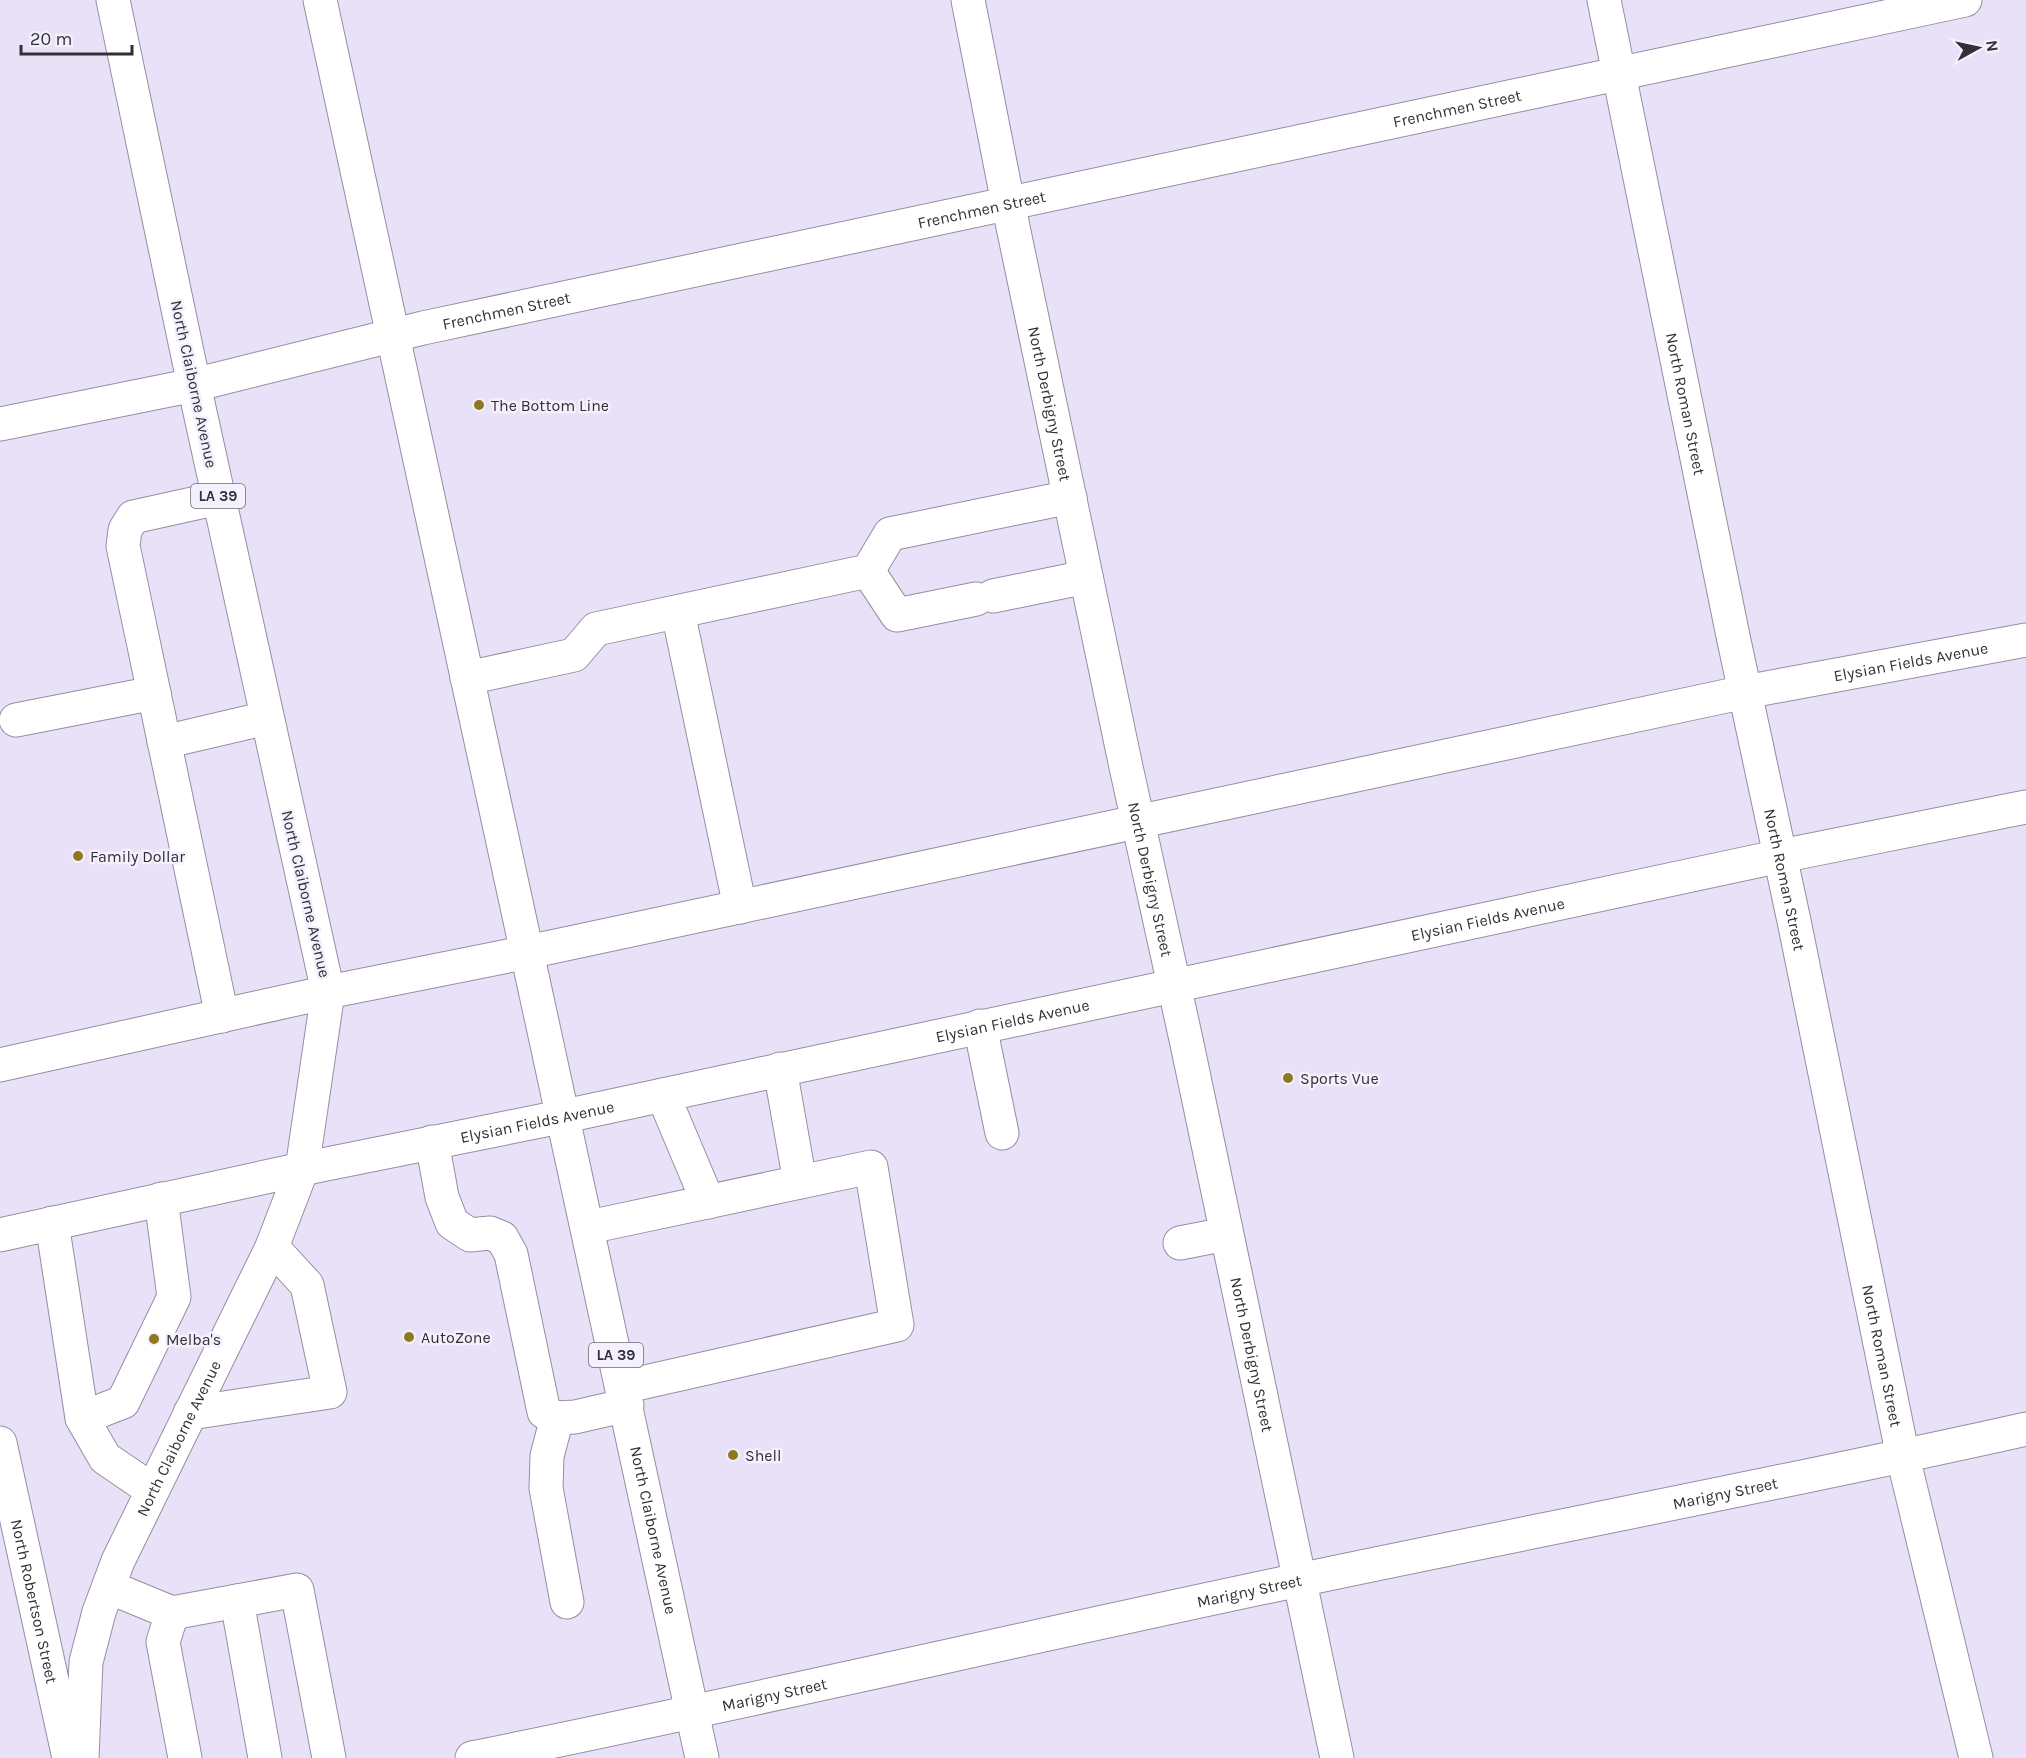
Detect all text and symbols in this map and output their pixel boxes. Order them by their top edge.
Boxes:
scale bar [21,18,132,56]
north arrow [1948,18,2008,78]
text: 20 m [30,28,72,50]
text: N [1982,39,2003,53]
street label: Frenchmen Street [1391,85,1523,131]
street label: Frenchmen Street [916,186,1047,232]
street label: Frenchmen Street [440,287,572,333]
street label: North Claiborne Avenue [167,298,221,470]
street label: North Derbigny Street [1025,325,1075,483]
street label: North Roman Street [1662,331,1710,477]
place label: The Bottom Line [491,396,609,415]
marker: The Bottom Line [472,398,486,412]
road number: LA 39 [191,484,245,508]
street label: Elysian Fields Avenue [1832,638,1990,685]
street label: North Derbigny Street [1124,800,1177,958]
street label: North Roman Street [1761,807,1809,952]
street label: North Claiborne Avenue [277,808,335,980]
place label: Family Dollar [90,847,185,866]
marker: Family Dollar [71,849,85,863]
street label: Elysian Fields Avenue [1409,893,1566,944]
street label: Elysian Fields Avenue [934,995,1091,1046]
place label: Sports Vue [1300,1069,1379,1088]
marker: Sports Vue [1281,1071,1295,1085]
street label: Elysian Fields Avenue [458,1096,616,1146]
street label: North Derbigny Street [1227,1275,1278,1434]
street label: North Roman Street [1859,1283,1906,1429]
place label: AutoZone [421,1328,491,1347]
place label: Melba's [166,1330,221,1349]
marker: AutoZone [402,1330,416,1344]
marker: Melba's [147,1332,161,1346]
road number: LA 39 [589,1343,643,1367]
street label: North Claiborne Avenue [132,1357,224,1519]
street label: North Claiborne Avenue [627,1444,681,1616]
place label: Shell [745,1446,782,1465]
marker: Shell [726,1448,740,1462]
street label: Marigny Street [1671,1473,1779,1513]
street label: North Robertson Street [7,1517,62,1685]
street label: Marigny Street [1195,1570,1303,1611]
street label: Marigny Street [720,1673,829,1715]

